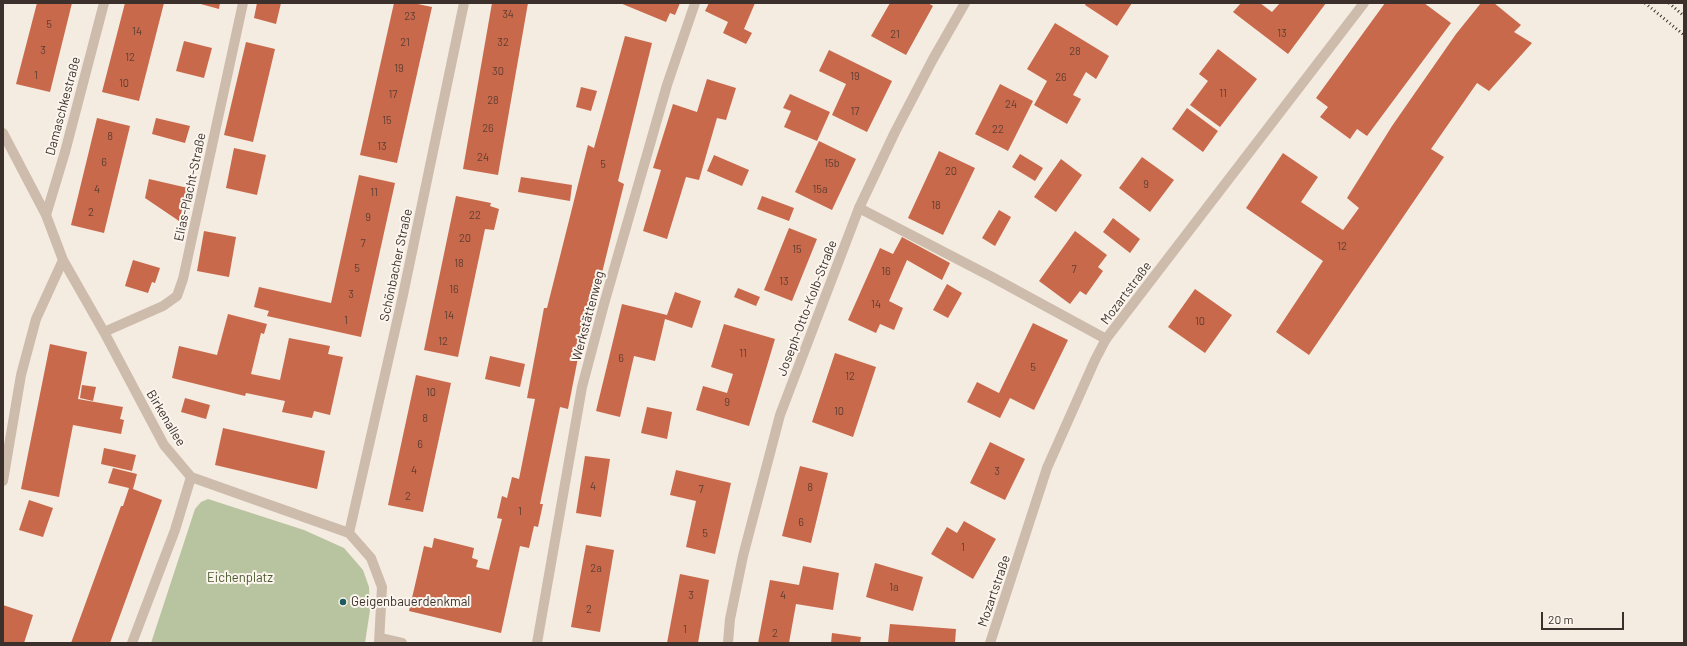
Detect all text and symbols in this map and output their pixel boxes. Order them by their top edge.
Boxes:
house number: 34 [502,7,514,21]
house number: 23 [404,9,416,23]
house number: 5 [46,17,52,31]
house number: 14 [132,24,142,38]
house number: 13 [1277,26,1287,40]
house number: 21 [890,27,900,41]
house number: 21 [400,35,410,49]
house number: 32 [497,35,509,49]
house number: 3 [40,43,46,57]
house number: 28 [1069,44,1081,58]
house number: 12 [125,50,135,64]
street label: Damaschkestraße [42,55,84,157]
house number: 19 [394,61,404,75]
house number: 30 [492,64,504,78]
house number: 1 [34,68,38,82]
house number: 19 [850,69,860,83]
house number: 26 [1055,70,1067,84]
house number: 10 [119,76,129,90]
house number: 11 [1219,86,1227,100]
house number: 17 [388,87,398,101]
house number: 28 [487,93,499,107]
house number: 24 [1005,97,1017,111]
house number: 17 [850,104,860,118]
house number: 15 [382,113,392,127]
house number: 26 [482,121,494,135]
house number: 22 [992,122,1004,136]
house number: 8 [107,129,113,143]
street label: Elias-Placht-Straße [171,131,209,243]
house number: 13 [377,139,387,153]
house number: 24 [477,150,489,164]
house number: 6 [101,155,107,169]
house number: 15b [824,156,840,170]
house number: 5 [600,157,606,171]
house number: 20 [945,164,957,178]
house number: 9 [1143,177,1149,191]
house number: 4 [94,182,100,196]
house number: 15a [812,182,828,196]
house number: 11 [370,185,378,199]
house number: 18 [931,198,941,212]
house number: 2 [88,205,94,219]
street label: Schönbacher Straße [376,207,416,323]
house number: 22 [469,208,481,222]
house number: 9 [365,210,371,224]
house number: 20 [459,231,471,245]
house number: 7 [360,236,366,250]
street label: Joseph-Otto-Kolb-Straße [774,238,840,378]
house number: 12 [1337,239,1347,253]
house number: 15 [792,242,802,256]
house number: 18 [454,256,464,270]
street label: Mozartstraße [1097,258,1155,328]
house number: 5 [354,261,360,275]
house number: 7 [1071,262,1077,276]
house number: 16 [881,264,891,278]
street label: Werkstättenweg [568,269,608,363]
house number: 13 [779,274,789,288]
house number: 16 [449,282,459,296]
house number: 3 [348,287,354,301]
house number: 14 [871,297,881,311]
house number: 14 [444,308,454,322]
house number: 1 [344,313,348,327]
house number: 10 [1195,314,1205,328]
house number: 12 [438,334,448,348]
house number: 11 [739,346,747,360]
house number: 6 [618,351,624,365]
house number: 5 [1030,360,1036,374]
house number: 12 [845,369,855,383]
house number: 10 [426,385,436,399]
street label: Birkenallee [143,387,189,449]
house number: 9 [724,395,730,409]
house number: 10 [834,404,844,418]
house number: 8 [422,411,428,425]
house number: 6 [417,437,423,451]
house number: 4 [411,463,417,477]
house number: 3 [994,464,1000,478]
house number: 4 [590,479,596,493]
house number: 8 [807,480,813,494]
house number: 7 [698,482,704,496]
house number: 2 [405,489,411,503]
house number: 1 [518,504,522,518]
house number: 6 [798,515,804,529]
house number: 5 [702,526,708,540]
house number: 1 [961,540,965,554]
street label: Mozartstraße [974,553,1014,629]
house number: 2a [590,561,602,575]
park label: Eichenplatz [207,570,273,586]
house number: 1a [889,580,899,594]
house number: 3 [688,588,694,602]
house number: 4 [780,588,786,602]
place label: Geigenbauerdenkmal [351,594,470,610]
marker: Geigenbauerdenkmal [338,597,348,607]
house number: 2 [586,602,592,616]
scale bar [1543,604,1626,630]
text: 20 m [1548,612,1574,626]
house number: 1 [683,622,687,636]
house number: 2 [772,626,778,640]

